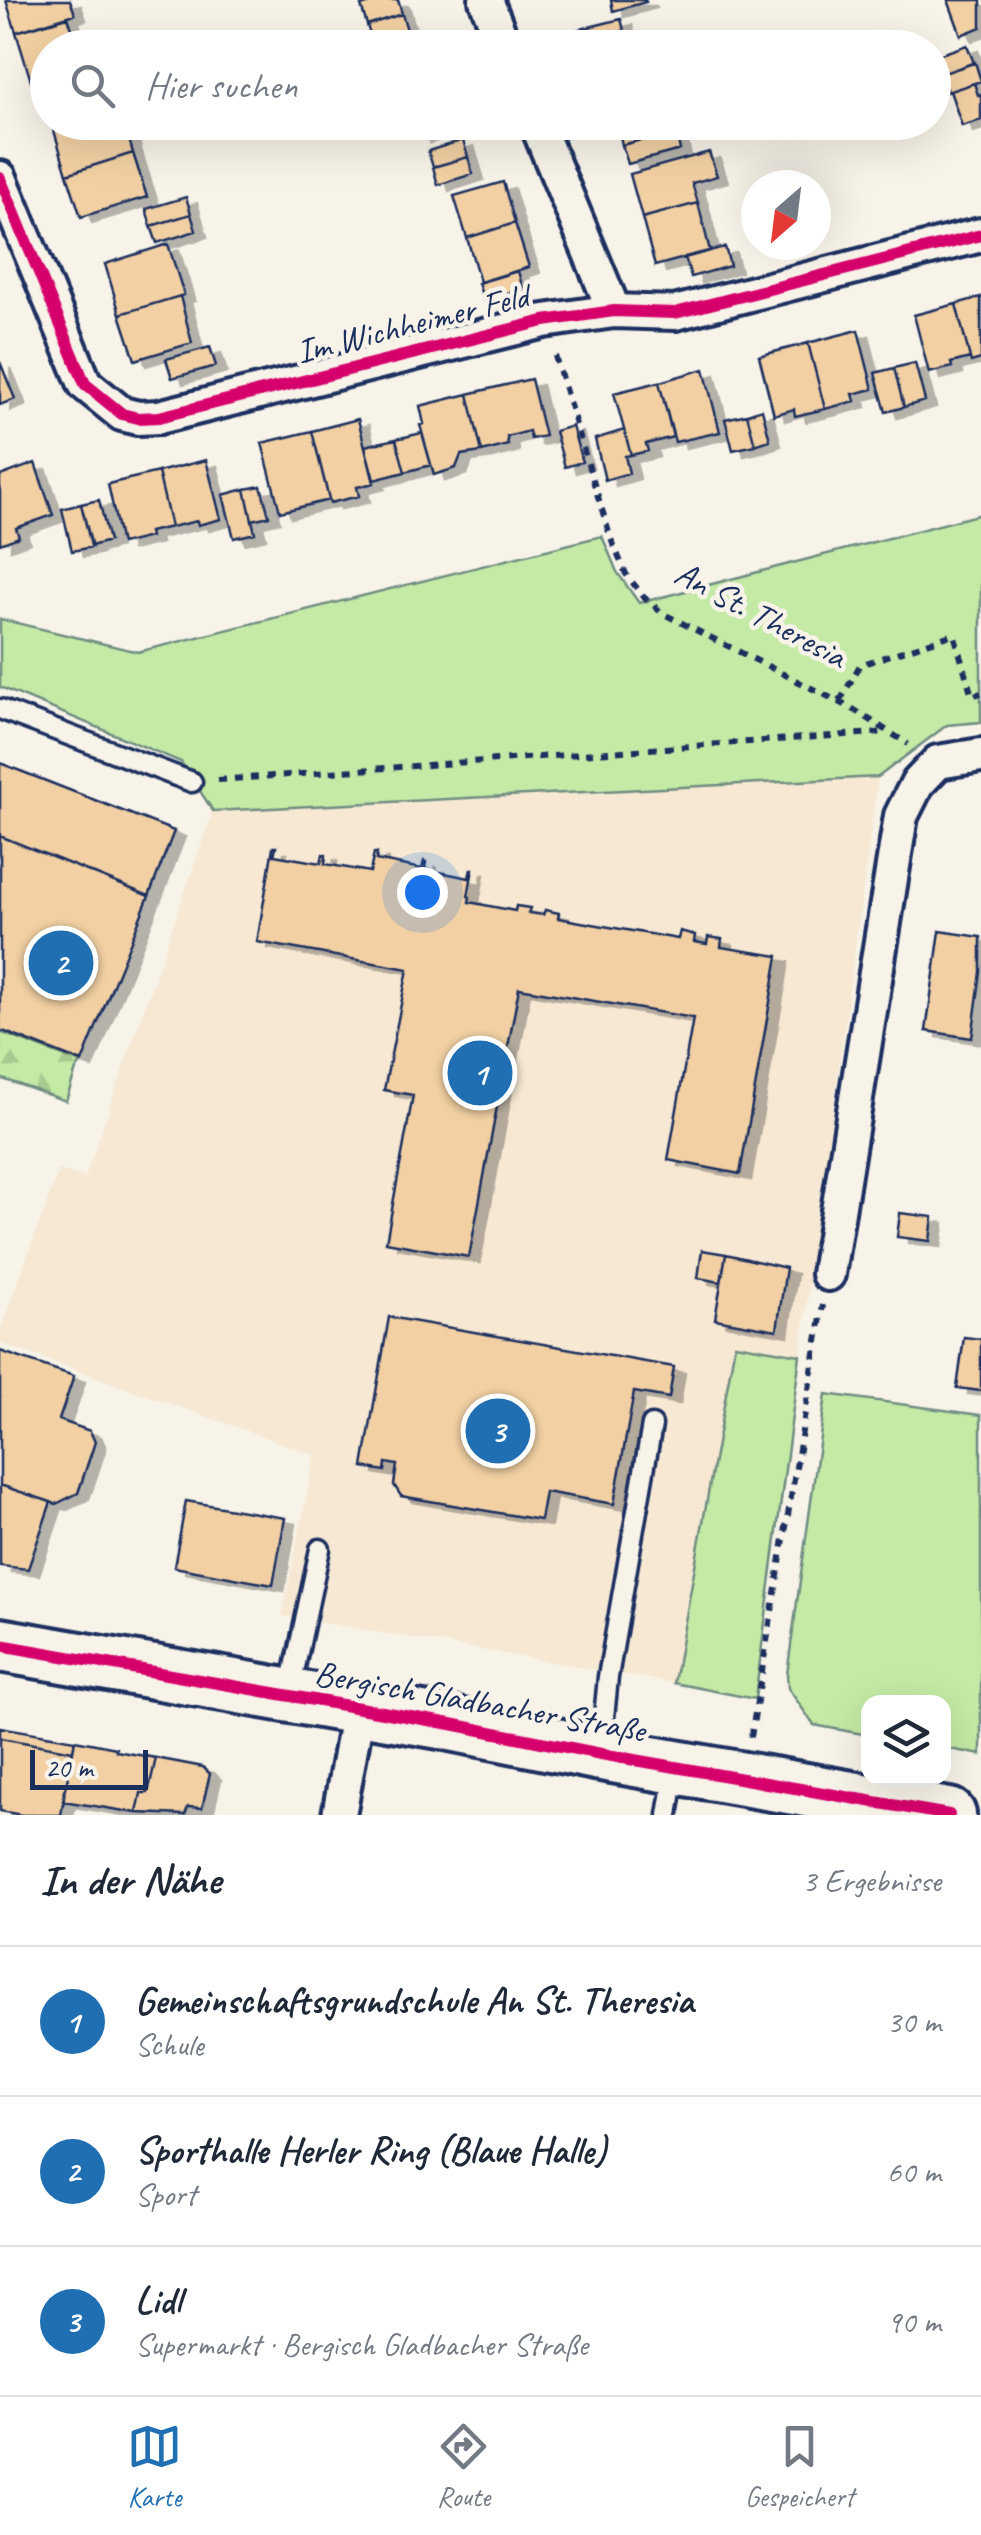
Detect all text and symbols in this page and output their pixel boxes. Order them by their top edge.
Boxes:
search box [30,30,951,140]
icon: search [65,58,120,113]
text: Hier suchen [145,62,297,109]
north arrow [741,170,831,260]
street label: Im Wichheimer Feld [292,272,538,374]
street label: An St. Theresia [667,551,857,680]
your location [397,867,448,918]
pin: 2 [28,926,94,1000]
pin: 1 [448,1036,512,1110]
pin: 3 [466,1394,530,1468]
street label: Bergisch Gladbacher Straße [311,1650,651,1753]
map controls [861,1695,951,1785]
button: layers [861,1695,951,1785]
scale bar [30,1745,148,1790]
text: 20 m [45,1750,93,1785]
text: In der Nähe [40,1854,221,1907]
text: 3 Ergebnisse [802,1860,941,1901]
text: Gemeinschaftsgrundschule An St. Theresia [135,1977,693,2024]
text: 1 [65,2001,80,2042]
text: 30 m [887,2001,941,2042]
text: Schule [135,2024,203,2065]
text: Sporthalle Herler Ring (Blaue Halle) [135,2127,606,2174]
text: 2 [65,2151,80,2192]
text: 60 m [887,2151,941,2192]
text: Sport [135,2174,196,2215]
text: Lidl [135,2277,181,2324]
text: 3 [65,2301,80,2342]
text: 90 m [887,2301,941,2342]
text: Supermarkt · Bergisch Gladbacher Straße [135,2324,588,2365]
tab: Karte [127,2419,182,2514]
tab: Route [436,2419,491,2514]
tab: Gespeichert [745,2419,854,2514]

